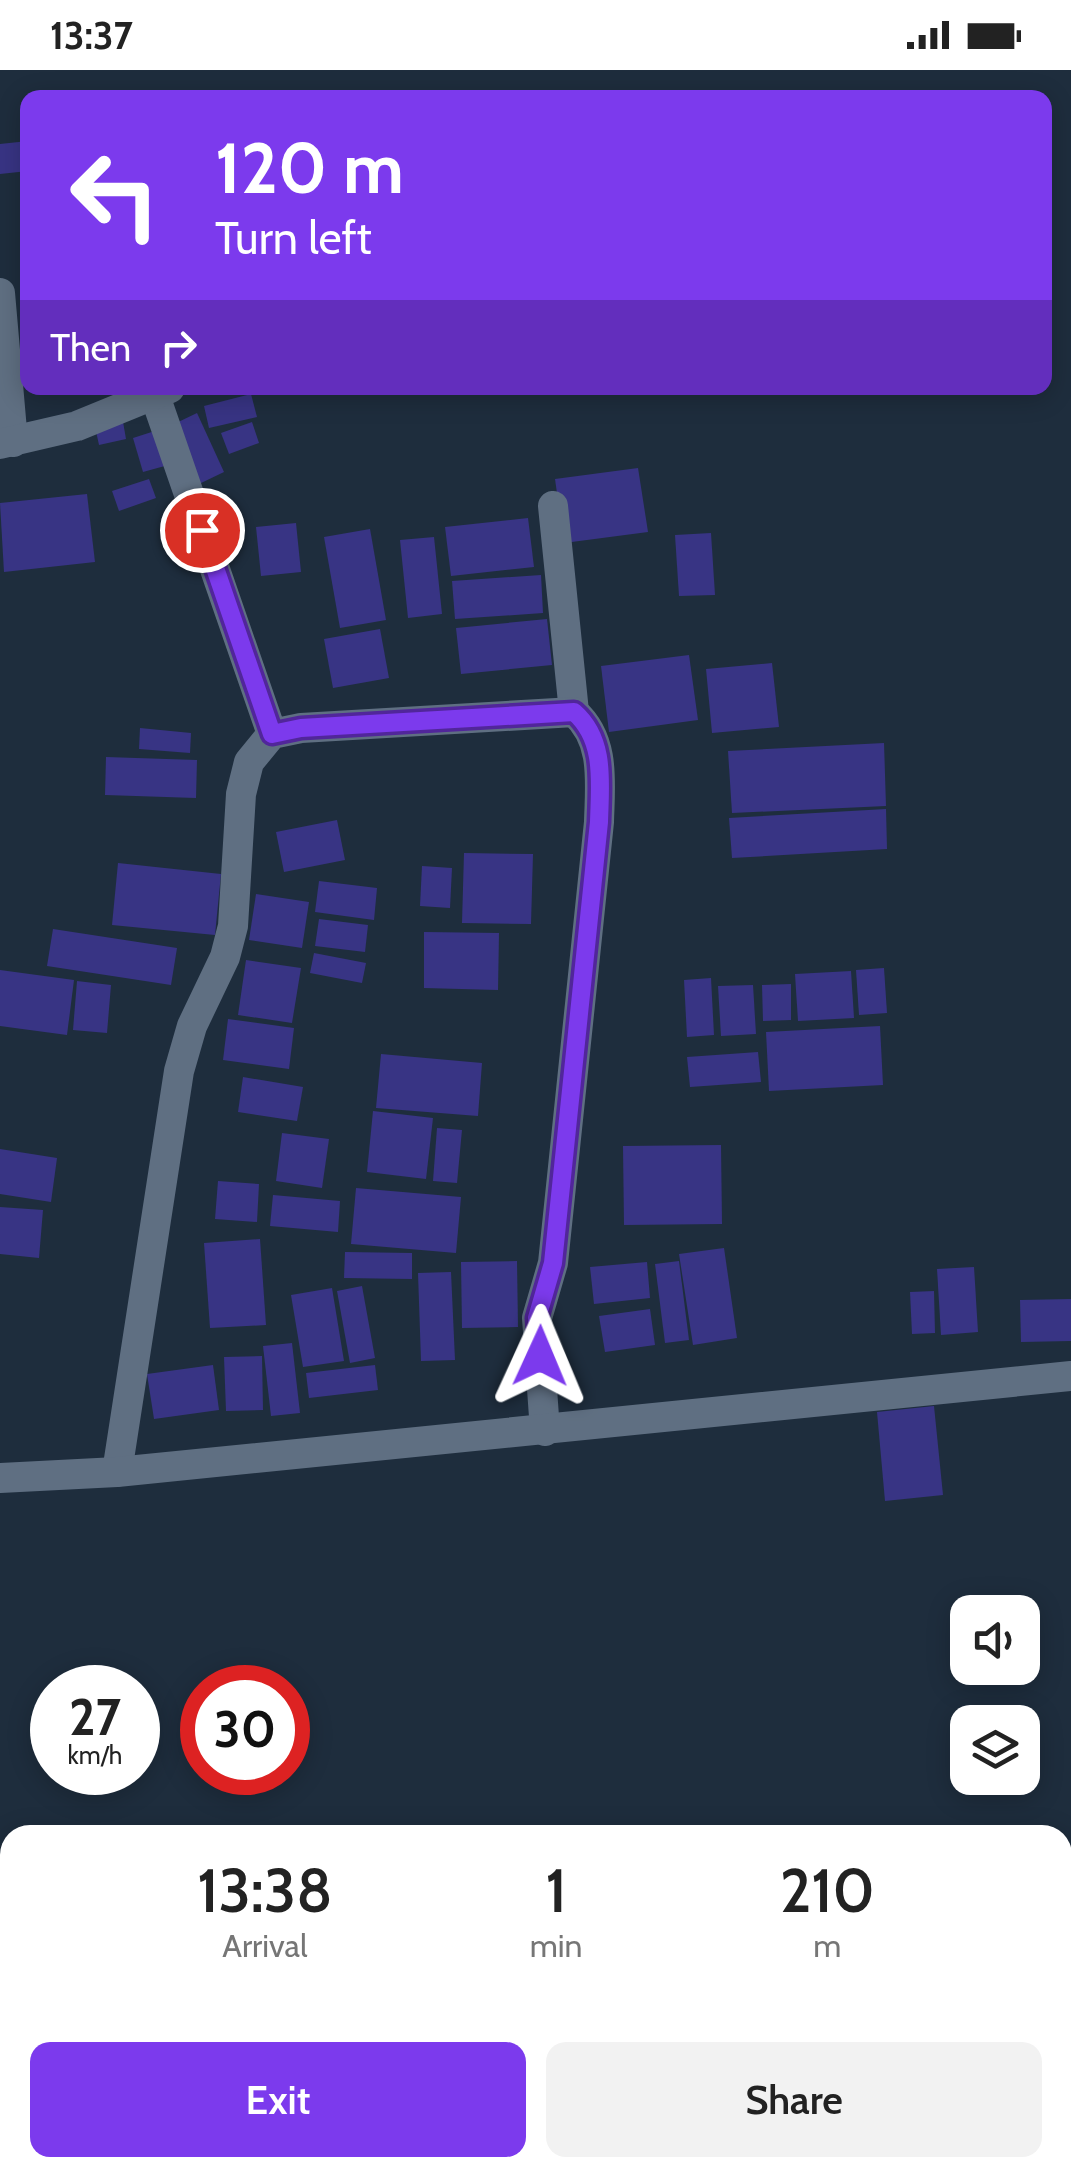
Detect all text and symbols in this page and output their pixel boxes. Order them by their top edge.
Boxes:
text: 13:37 [50,12,133,59]
text: 120 m [215,125,404,211]
icon: left [50,130,180,260]
text: Turn left [215,211,372,265]
icon: right [151,320,206,375]
text: Then [50,324,131,371]
pin [160,488,245,573]
icon: arrive [175,503,230,558]
position arrow [488,1304,592,1408]
map controls [950,1595,1040,1795]
button: sound [950,1595,1040,1685]
speed limit sign: 30 [180,1665,310,1795]
text: 27 [69,1687,121,1748]
button: layers [950,1705,1040,1795]
text: km/h [68,1740,122,1770]
text: 13:38 [197,1854,332,1927]
text: 1 [545,1854,567,1927]
text: 210 [780,1854,875,1927]
text: Arrival [222,1926,307,1965]
text: min [530,1926,582,1965]
text: m [813,1926,841,1965]
button: Exit [30,2042,526,2157]
button: Share [546,2042,1042,2157]

